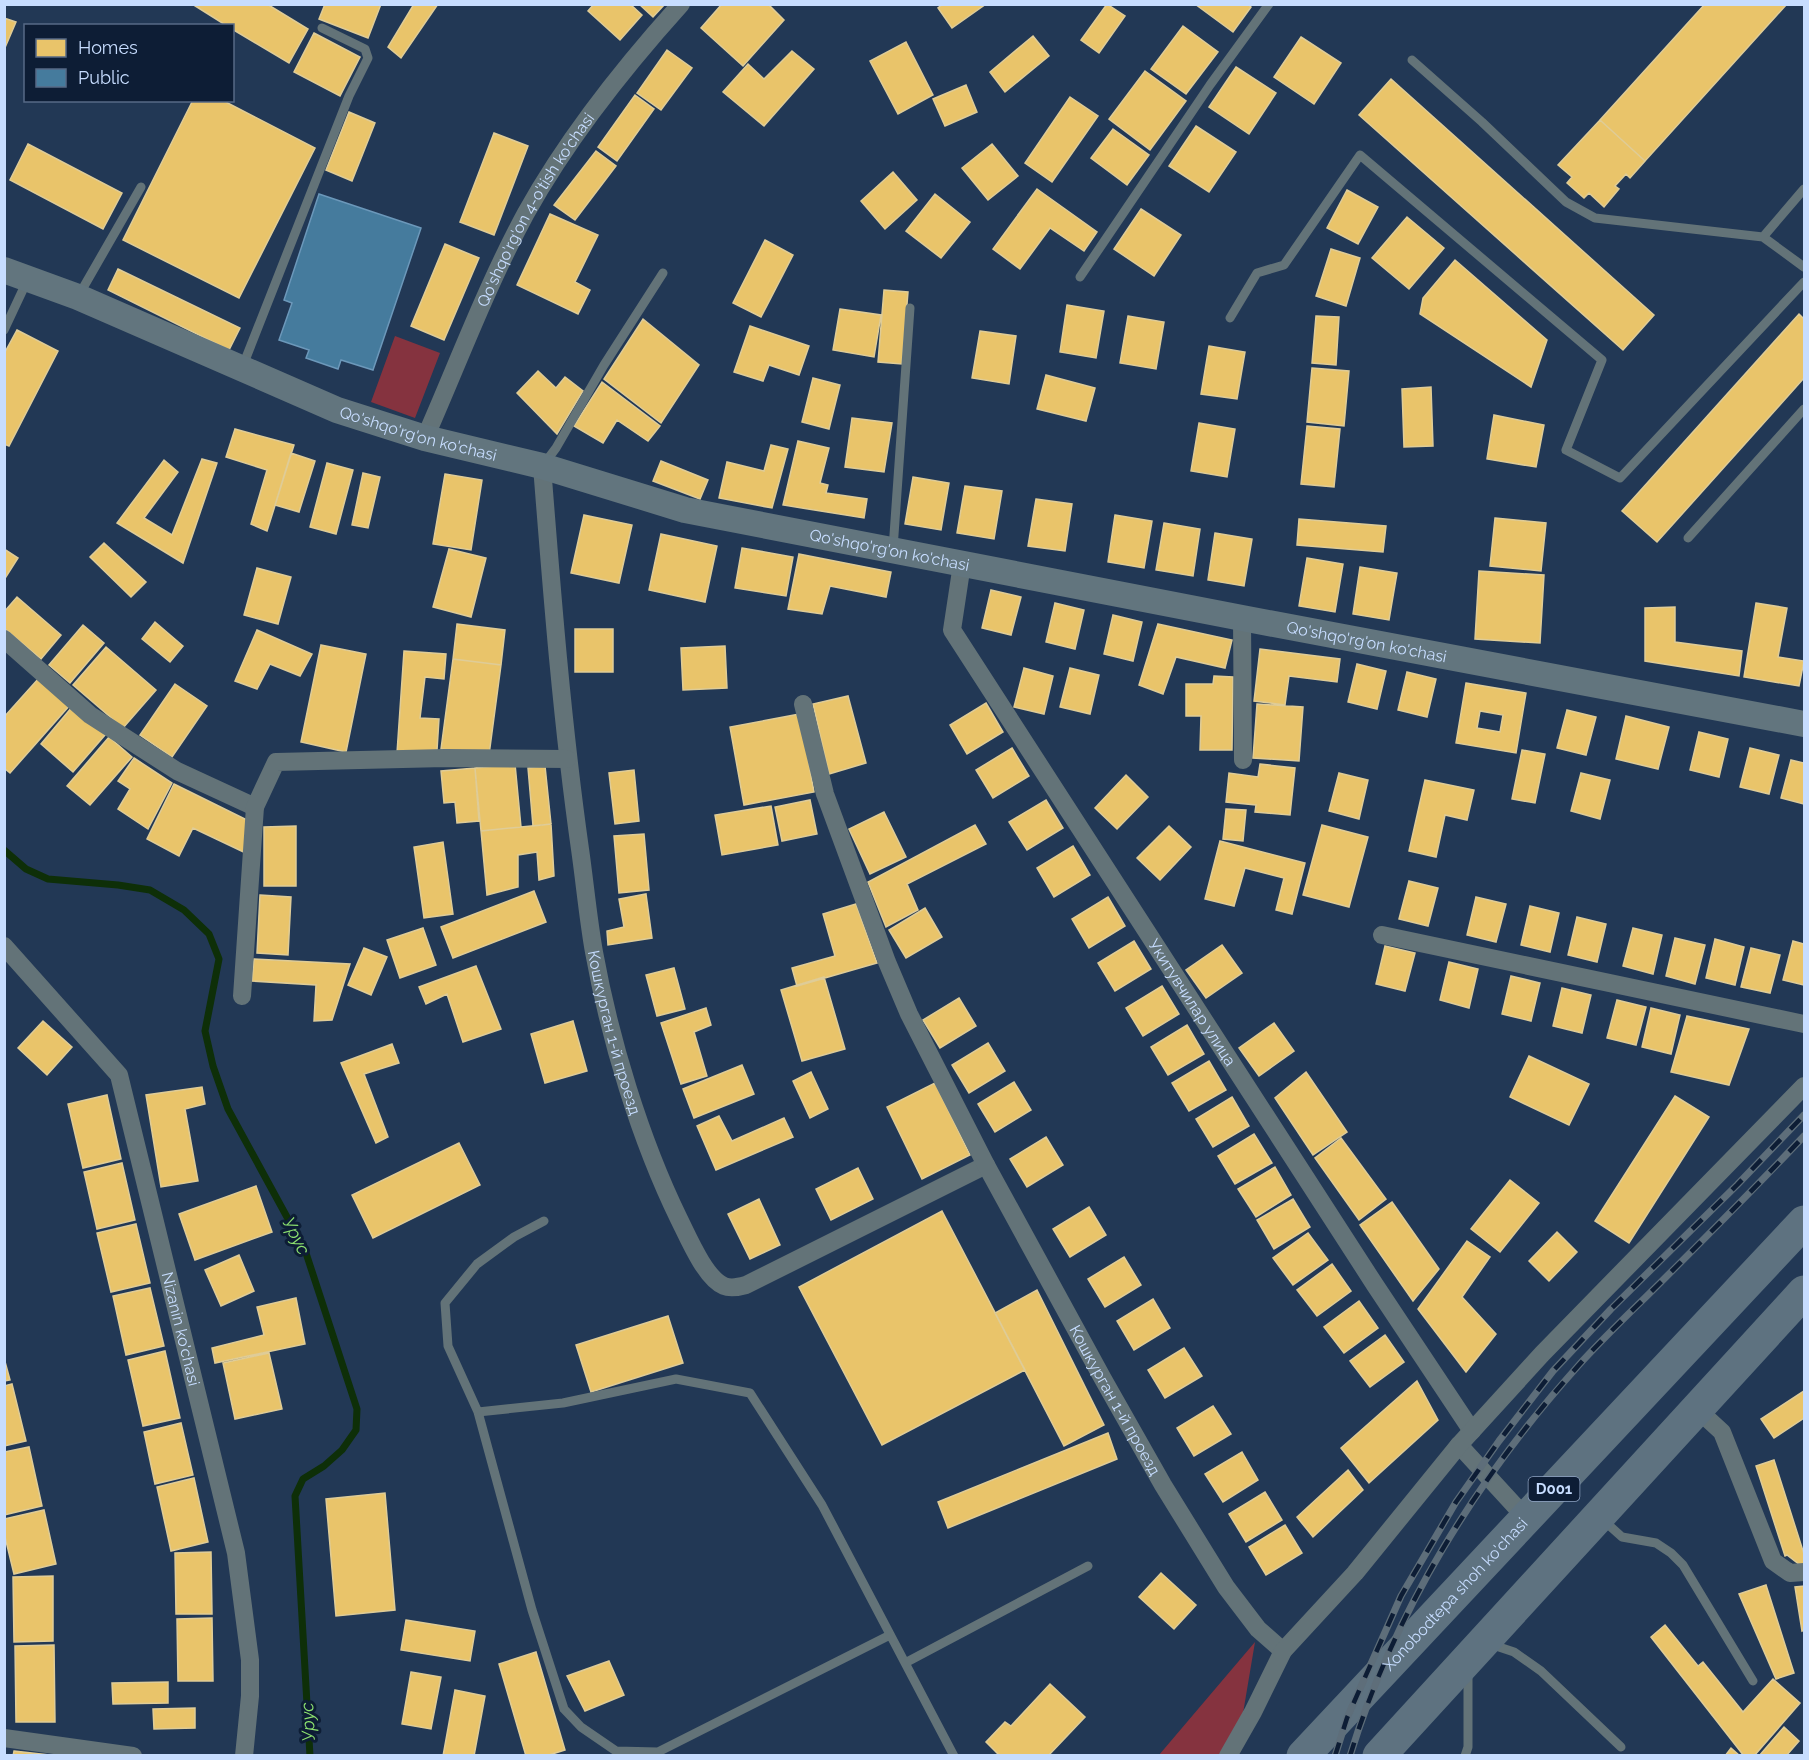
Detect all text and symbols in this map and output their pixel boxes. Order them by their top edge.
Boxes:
legend [24,24,234,102]
text: Homes [78,37,138,58]
text: Public [78,67,130,88]
street label: Qo'shqo'rg'on 4-o'tish ko'chasi [473,109,598,310]
street label: Qo'shqo'rg'on ko'chasi [337,402,499,465]
street label: Qo'shqo'rg'on ko'chasi [808,525,971,575]
street label: Qo'shqo'rg'on ko'chasi [1285,618,1448,666]
street label: Укитувчилар улица [1144,936,1240,1070]
street label: Кошкурган 1-й проезд [584,949,645,1117]
water label: Урус [278,1213,315,1259]
street label: Nizanin ko'chasi [158,1270,204,1388]
street label: Кошкурган 1-й проезд [1065,1322,1165,1479]
road number: D001 [1528,1477,1580,1501]
street label: Xonobodtepa shoh ko'chasi [1379,1514,1532,1675]
water label: Урус [296,1701,319,1742]

